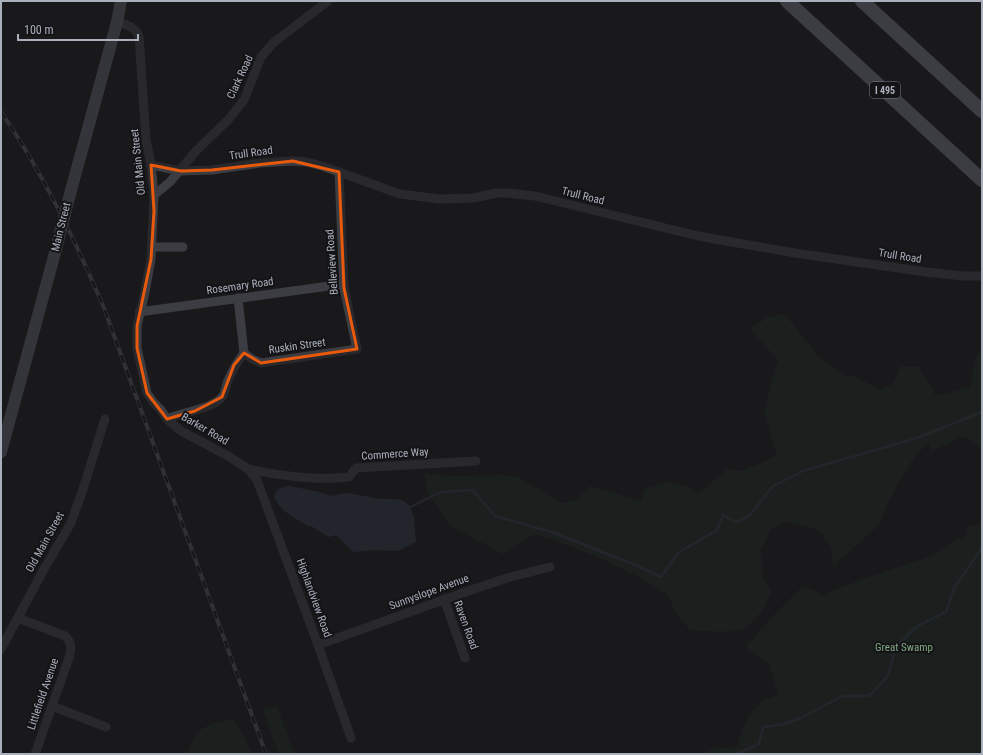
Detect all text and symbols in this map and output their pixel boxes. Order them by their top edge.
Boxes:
scale bar [18,16,138,42]
text: 100 m [24,23,54,37]
street label: Clark Road [224,53,256,101]
road number: I 495 [870,82,900,98]
street label: Old Main Street [128,128,148,196]
street label: Trull Road [228,144,274,162]
street label: Trull Road [560,184,606,208]
street label: Main Street [49,201,73,253]
street label: Belleview Road [323,229,341,295]
street label: Trull Road [877,246,923,266]
street label: Rosemary Road [206,275,274,297]
street label: Ruskin Street [268,336,326,356]
street label: Barker Road [179,410,231,448]
street label: Commerce Way [361,445,430,463]
street label: Old Main Street [23,510,67,574]
street label: Highlandview Road [294,557,334,639]
street label: Sunnyslope Avenue [387,572,471,612]
street label: Raven Road [451,599,481,651]
park label: Great Swamp [875,641,933,654]
street label: Littlefield Avenue [25,657,61,731]

